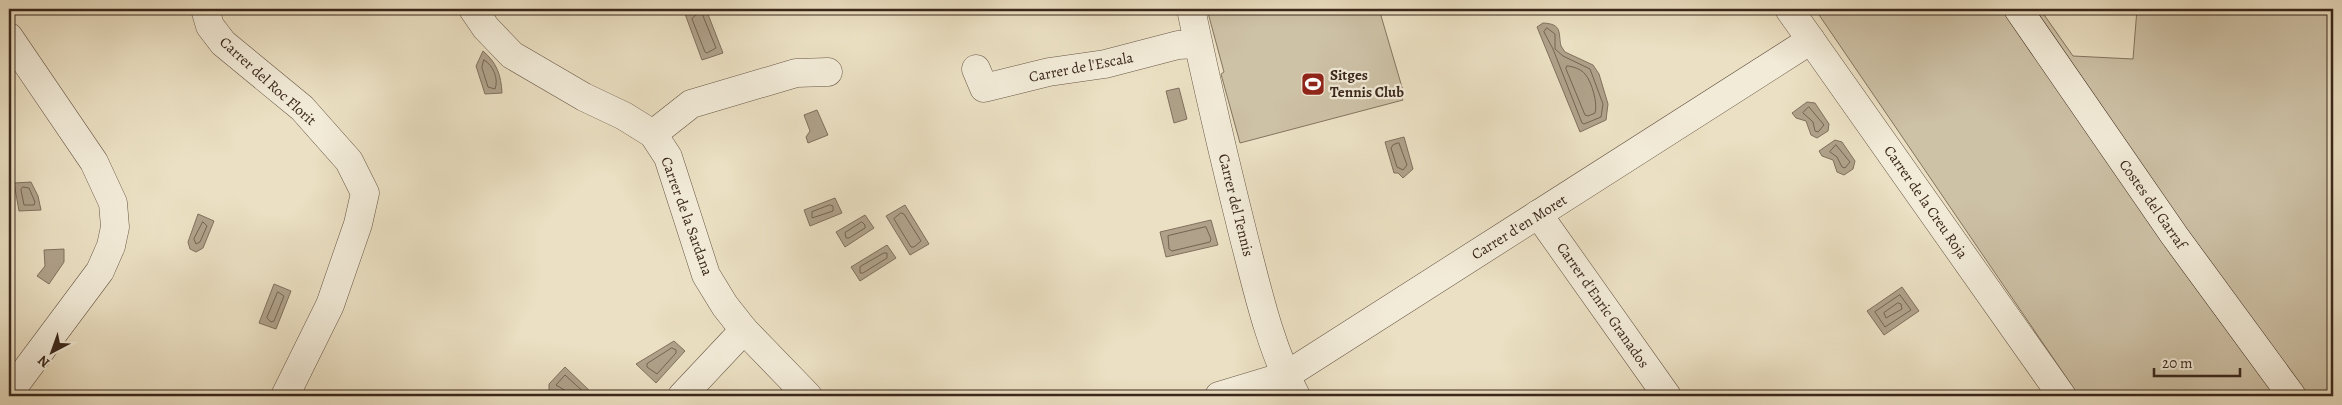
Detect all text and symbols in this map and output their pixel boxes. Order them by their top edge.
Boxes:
street label: Carrer del Roc Florit [215,32,321,130]
street label: Carrer de l'Escala [1027,47,1135,87]
place label: Sitges Tennis Club [1330,65,1404,102]
sports icon: Sitges Tennis Club [1300,71,1326,97]
street label: Carrer de la Creu Roja [1879,141,1973,263]
street label: Carrer del Tennis [1214,152,1258,258]
street label: Carrer de la Sardana [656,154,718,278]
street label: Costes del Garraf [2115,155,2192,254]
street label: Carrer d'en Moret [1468,190,1571,264]
street label: Carrer d'Enric Granados [1552,238,1654,372]
north arrow [28,328,78,378]
scale bar [2154,345,2241,377]
text: N [34,351,54,372]
text: 20 m [2162,353,2193,373]

